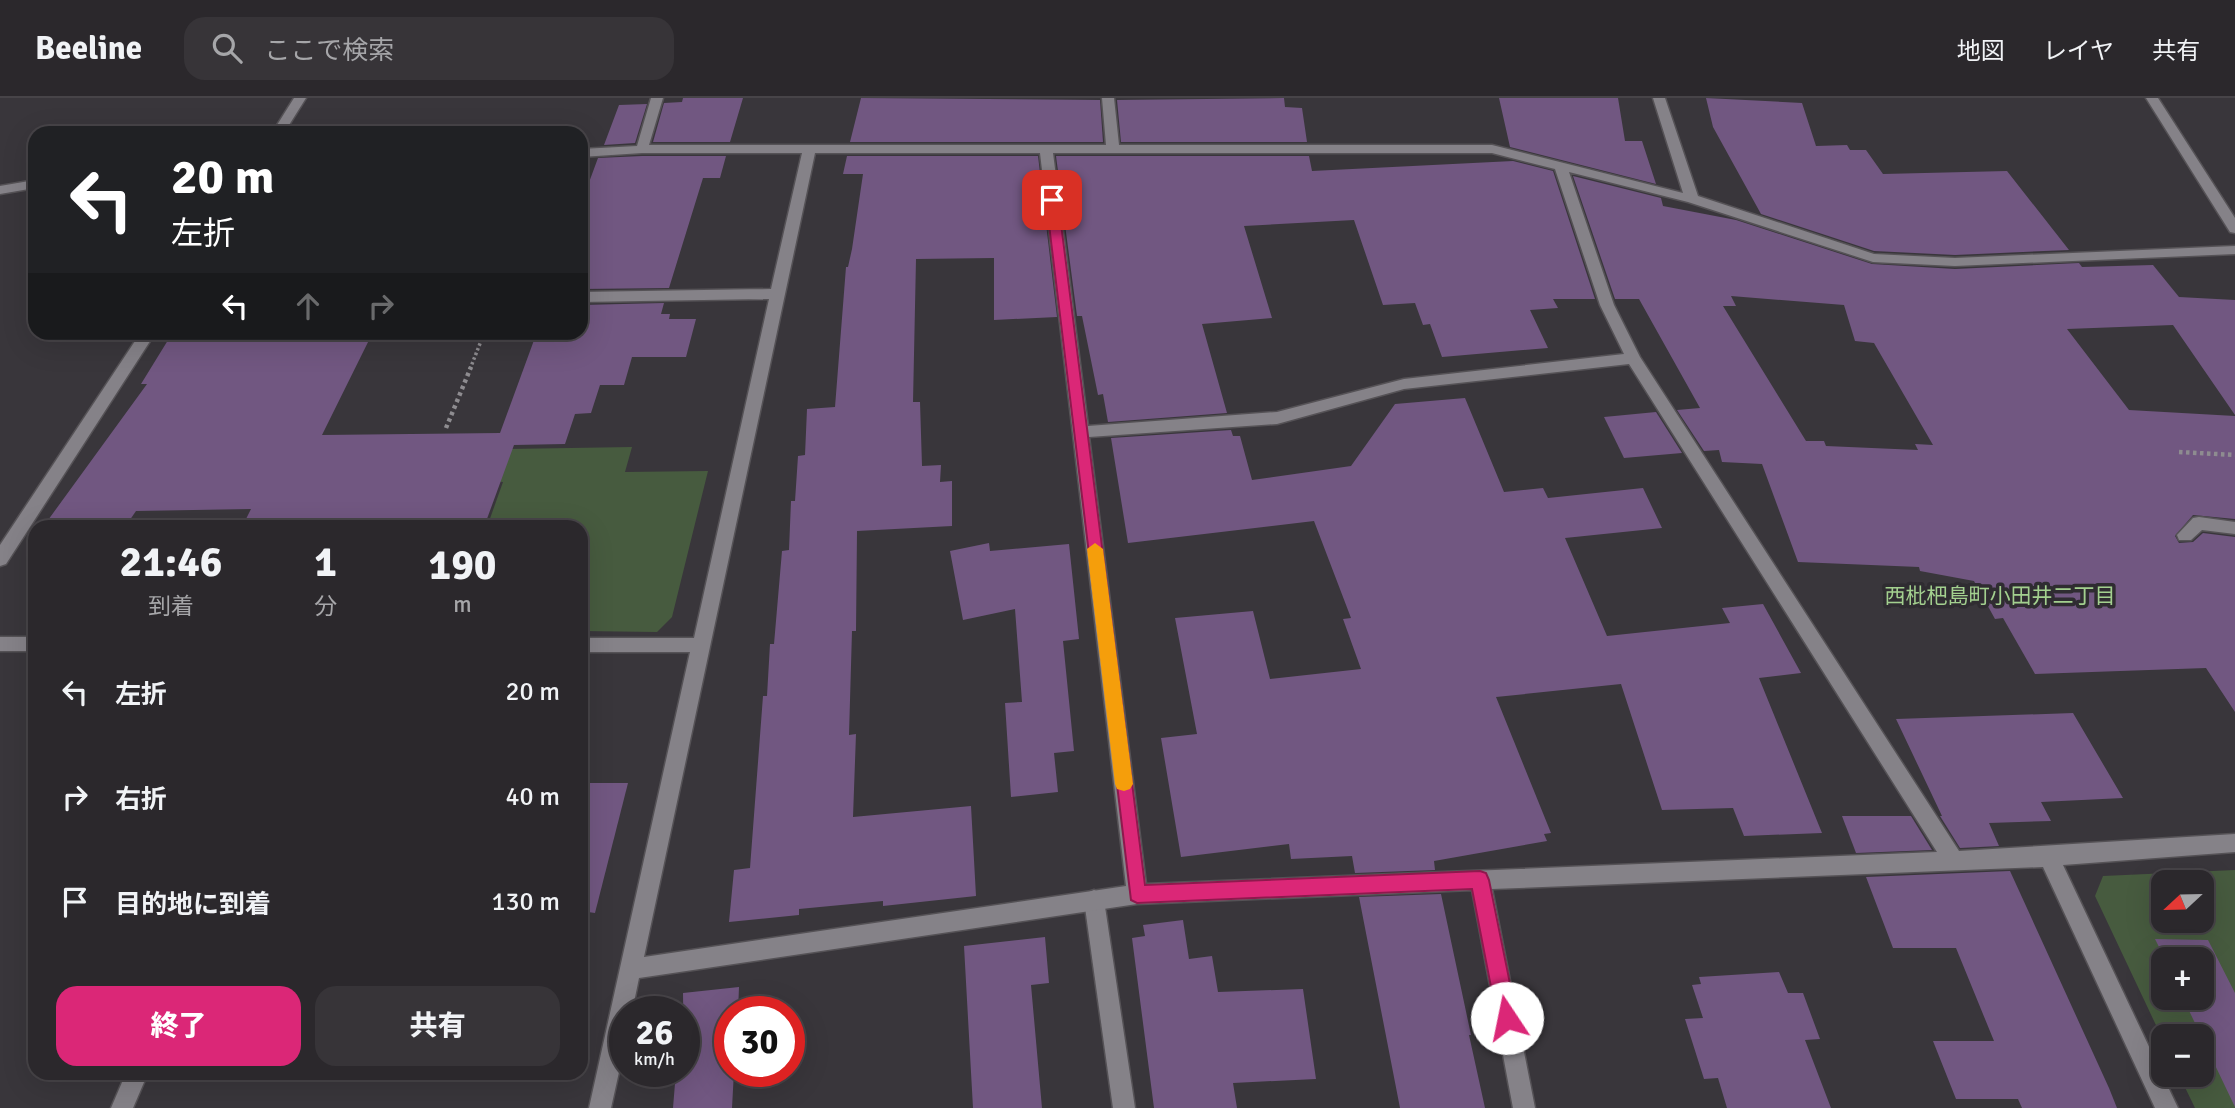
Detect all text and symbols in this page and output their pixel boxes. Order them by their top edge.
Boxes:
search box [184,17,674,80]
text: Beeline [35,28,142,69]
icon: search [208,29,246,67]
text: ここで検索 [264,35,394,67]
text: 地図 [1957,36,2005,66]
text: レイヤ [2043,36,2114,66]
text: 共有 [2152,36,2200,66]
text: 20 m [171,147,274,207]
icon: left [56,154,147,245]
pin [1022,170,1082,230]
icon: arrive [1033,181,1071,219]
text: 左折 [171,214,235,253]
icon: left [216,287,254,325]
icon: ahead [289,287,327,325]
icon: right [362,287,400,325]
text: 21:46 [119,537,223,588]
text: 1 [314,537,337,588]
text: 190 [428,540,497,591]
district label: 西枇杷島町小田井二丁目 [1885,583,2116,609]
text: m [453,590,472,619]
text: 到着 [148,592,194,621]
text: 分 [314,592,337,621]
icon: left [56,673,94,711]
text: 20 m [505,676,560,708]
text: 左折 [115,679,167,711]
icon: right [56,778,94,816]
text: 40 m [505,781,560,813]
text: 右折 [115,784,167,816]
north arrow [2151,870,2214,933]
map controls [2151,870,2214,1087]
icon: arrive [56,883,94,921]
text: 130 m [491,886,560,918]
text: 目的地に到着 [115,889,271,921]
button: + [2151,947,2214,1010]
position arrow [1470,981,1544,1055]
button: 終了 [56,986,301,1066]
button: 共有 [315,986,560,1066]
speed limit sign: 30 [714,996,805,1087]
text: 26 [636,1011,673,1054]
button: − [2151,1024,2214,1087]
text: km/h [634,1048,675,1070]

